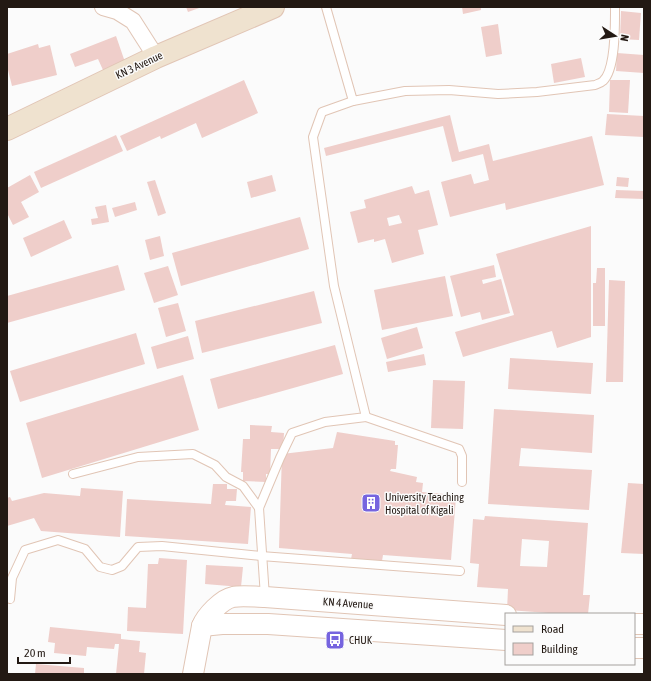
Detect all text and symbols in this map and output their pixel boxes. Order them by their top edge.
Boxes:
north arrow [595,16,635,56]
text: N [618,34,631,43]
street label: KN 3 Avenue [114,49,164,81]
place label: University Teaching Hospital of Kigali [385,491,464,516]
building icon: University Teaching Hospital of Kigali [360,492,382,514]
street label: KN 4 Avenue [322,595,374,611]
legend [505,613,635,665]
text: Road [541,622,564,636]
bus stop icon: CHUK [324,629,346,651]
place label: CHUK [349,634,373,646]
scale bar [18,639,70,665]
text: Building [541,642,579,656]
text: 20 m [24,646,46,660]

